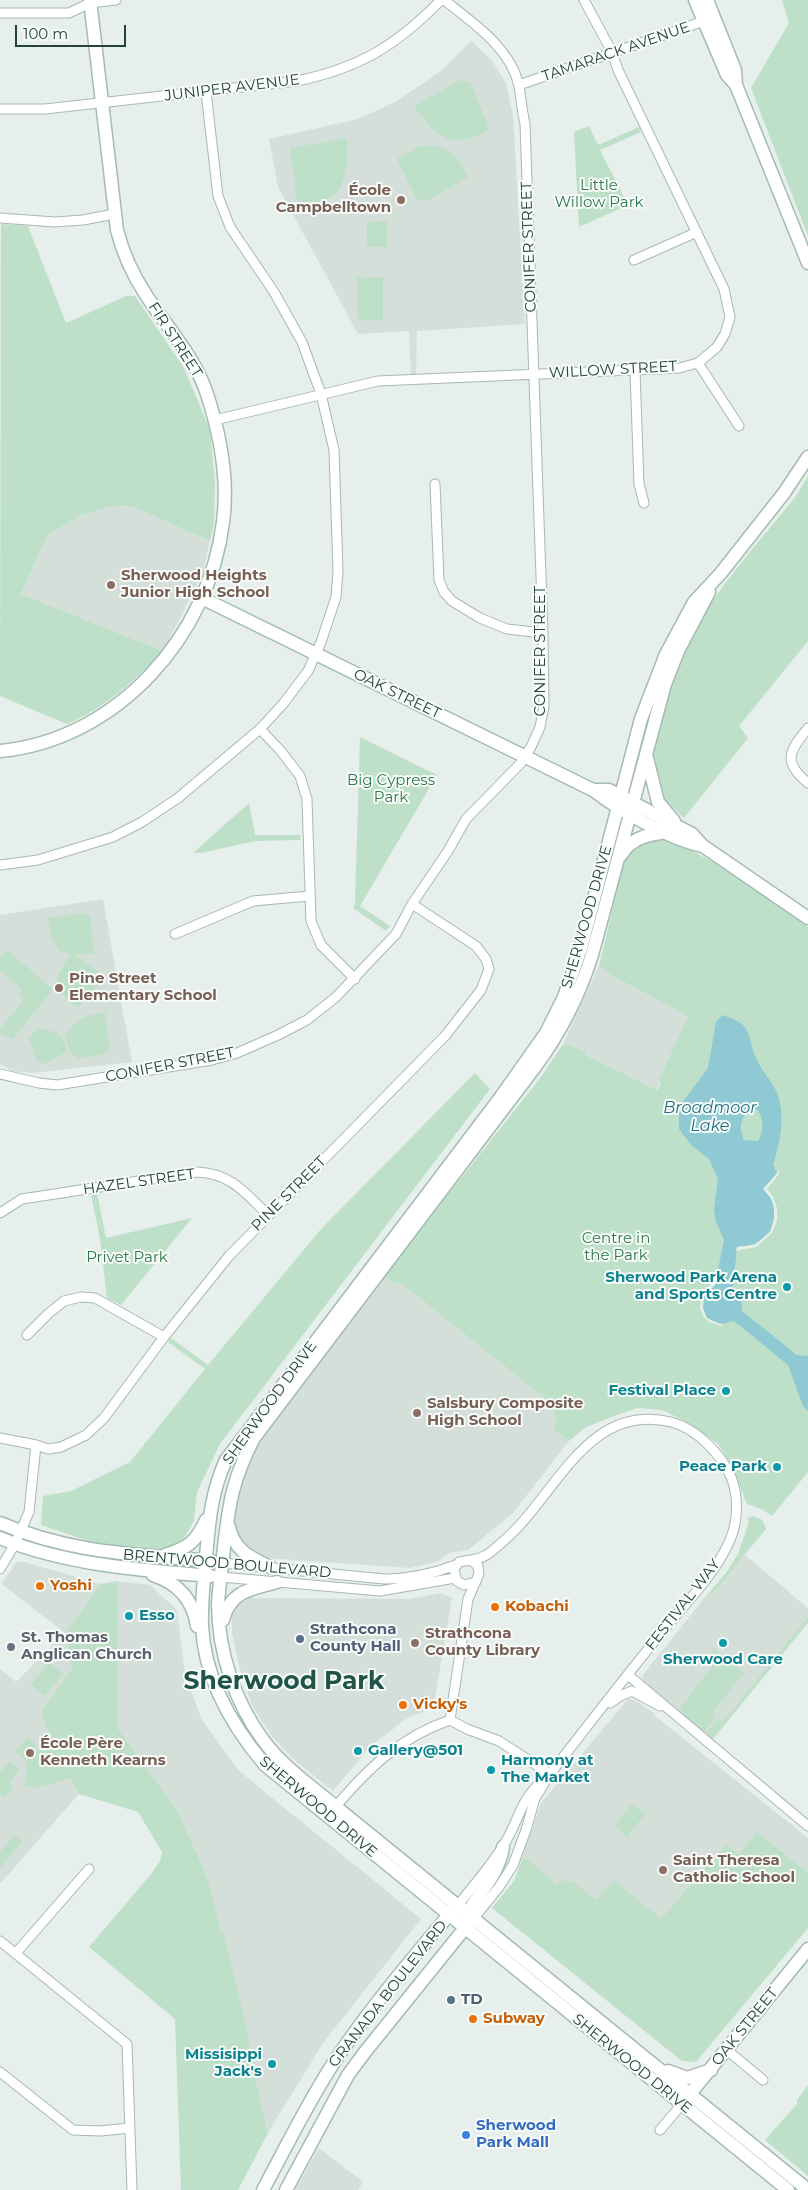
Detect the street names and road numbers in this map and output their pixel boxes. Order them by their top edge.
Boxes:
street label: TAMARACK AVENUE [540,18,692,86]
street label: JUNIPER AVENUE [163,71,301,105]
street label: CONIFER STREET [518,181,540,313]
street label: FIR STREET [144,299,206,381]
street label: WILLOW STREET [548,358,678,382]
street label: CONIFER STREET [532,586,550,716]
street label: OAK STREET [350,665,444,723]
street label: SHERWOOD DRIVE [558,843,616,991]
street label: CONIFER STREET [104,1044,236,1086]
street label: PINE STREET [248,1153,330,1235]
street label: HAZEL STREET [82,1165,196,1199]
street label: SHERWOOD DRIVE [219,1338,321,1468]
street label: BRENTWOOD BOULEVARD [122,1546,332,1582]
street label: FESTIVAL WAY [642,1556,724,1654]
street label: SHERWOOD DRIVE [256,1753,380,1861]
street label: GRANADA BOULEVARD [325,1917,451,2071]
street label: OAK STREET [708,1984,782,2070]
street label: SHERWOOD DRIVE [569,2010,695,2118]

